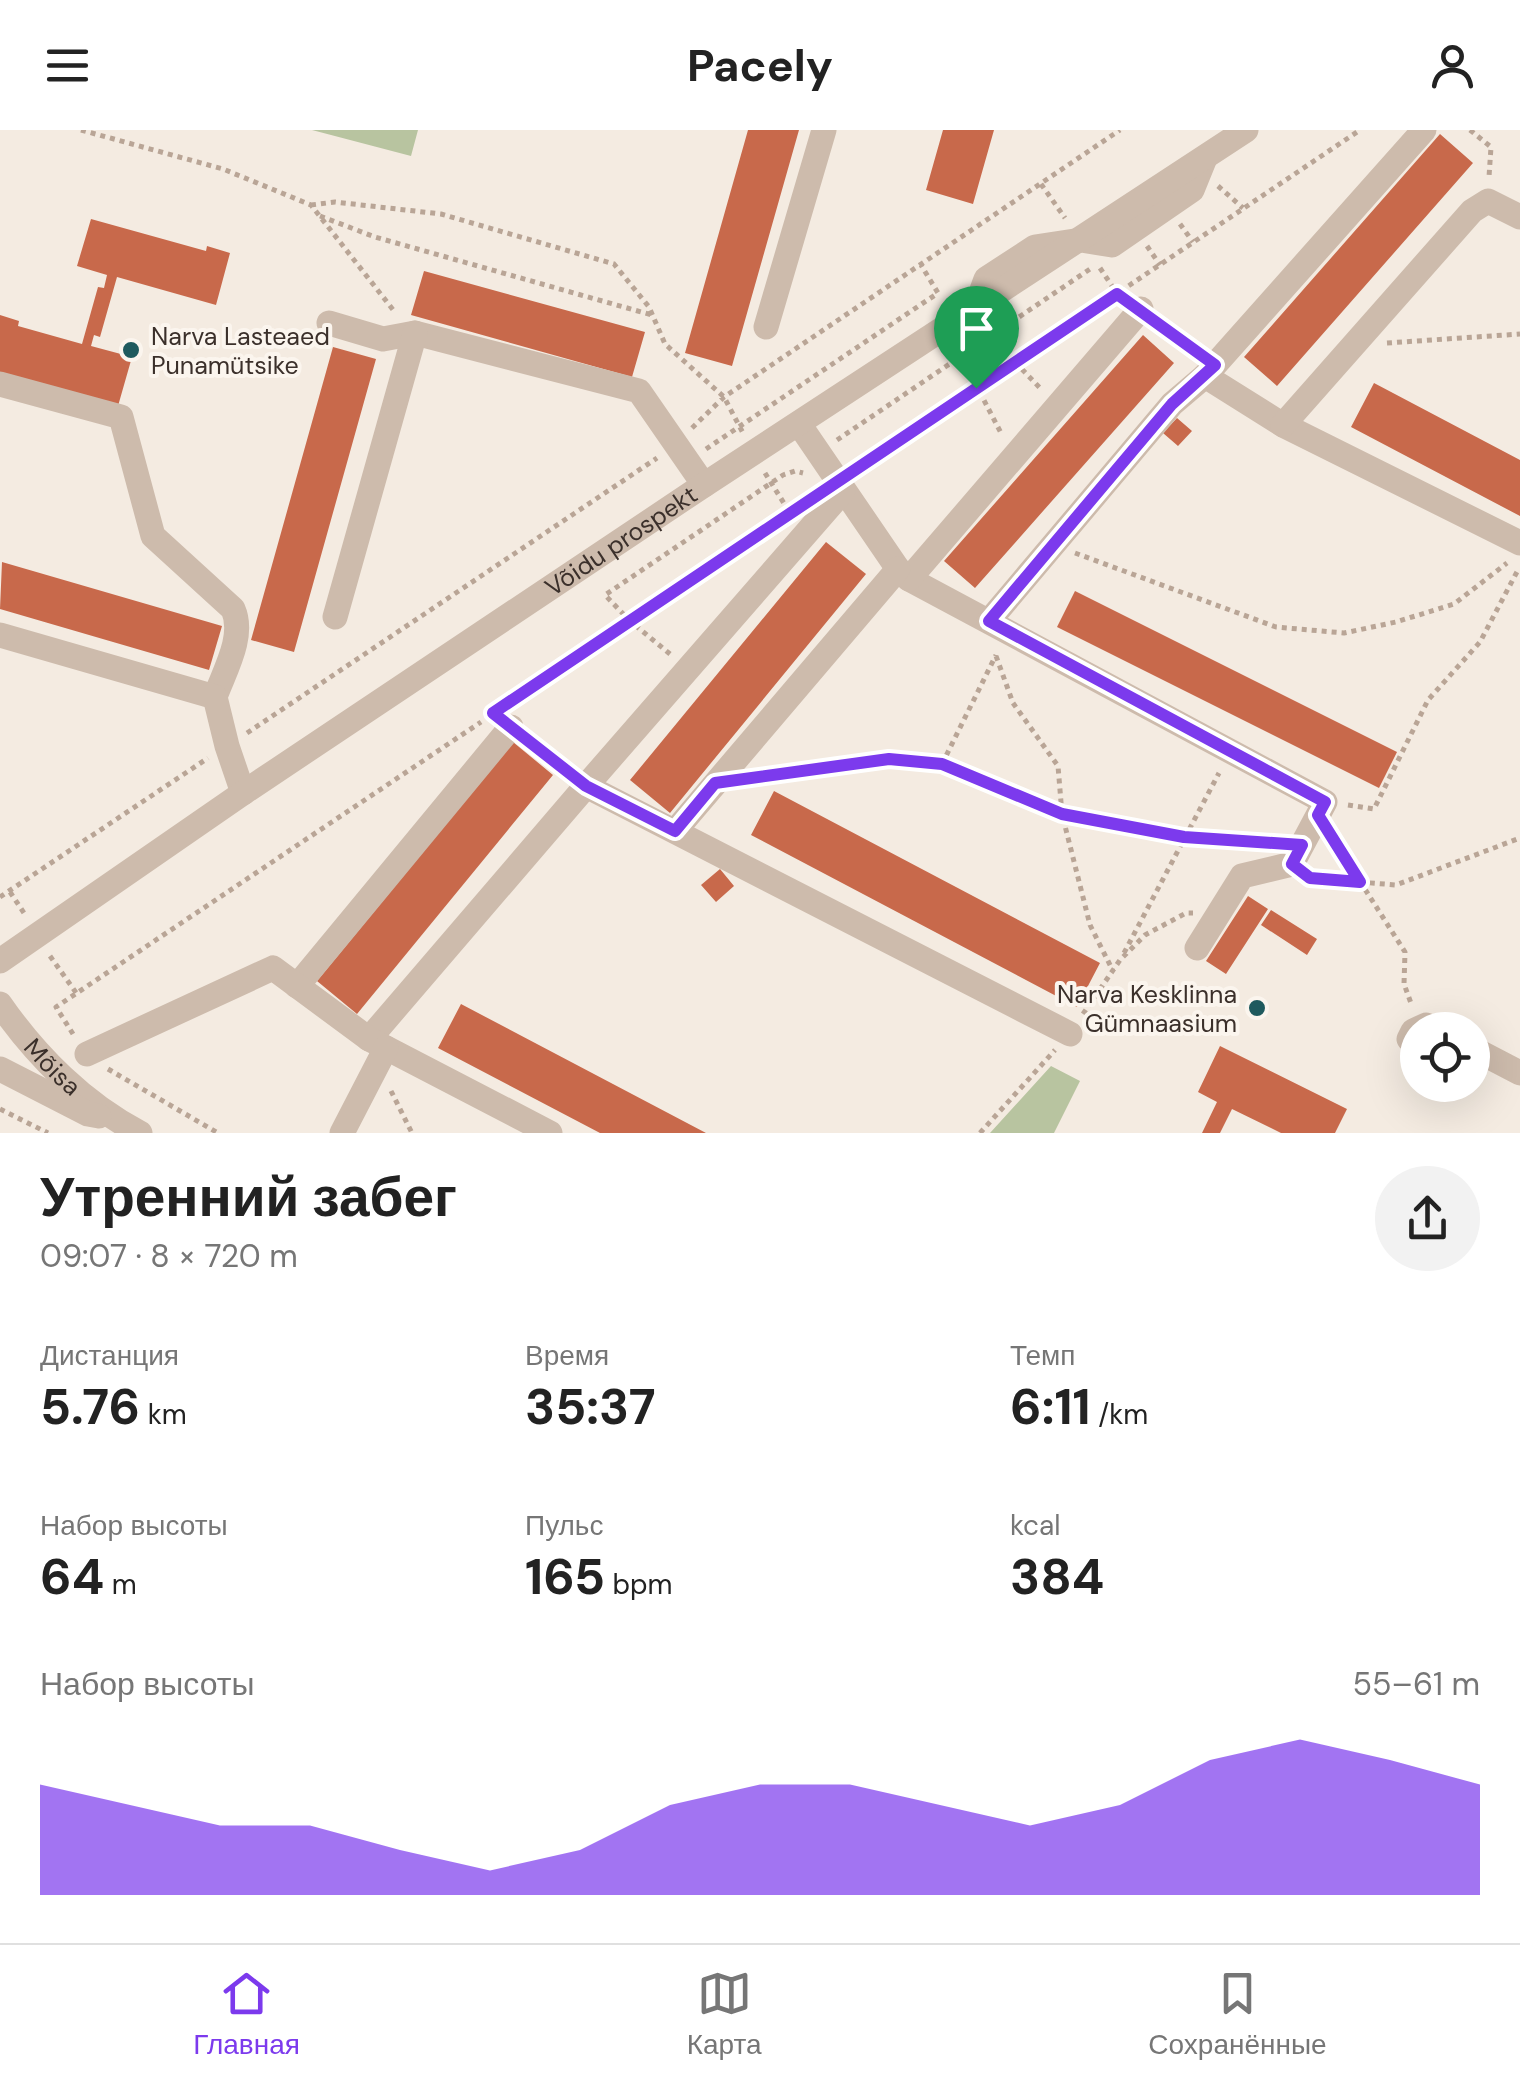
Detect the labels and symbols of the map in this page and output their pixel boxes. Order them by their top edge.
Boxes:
pin [934,286,1019,389]
place label: Narva Lasteaed Punamütsike [151,320,330,382]
marker: Narva Lasteaed Punamütsike [120,339,142,361]
street label: Võidu prospekt [538,478,704,603]
place label: Narva Kesklinna Gümnaasium [1057,978,1237,1040]
marker: Narva Kesklinna Gümnaasium [1246,997,1268,1019]
street label: Mõisa [17,1031,88,1103]

